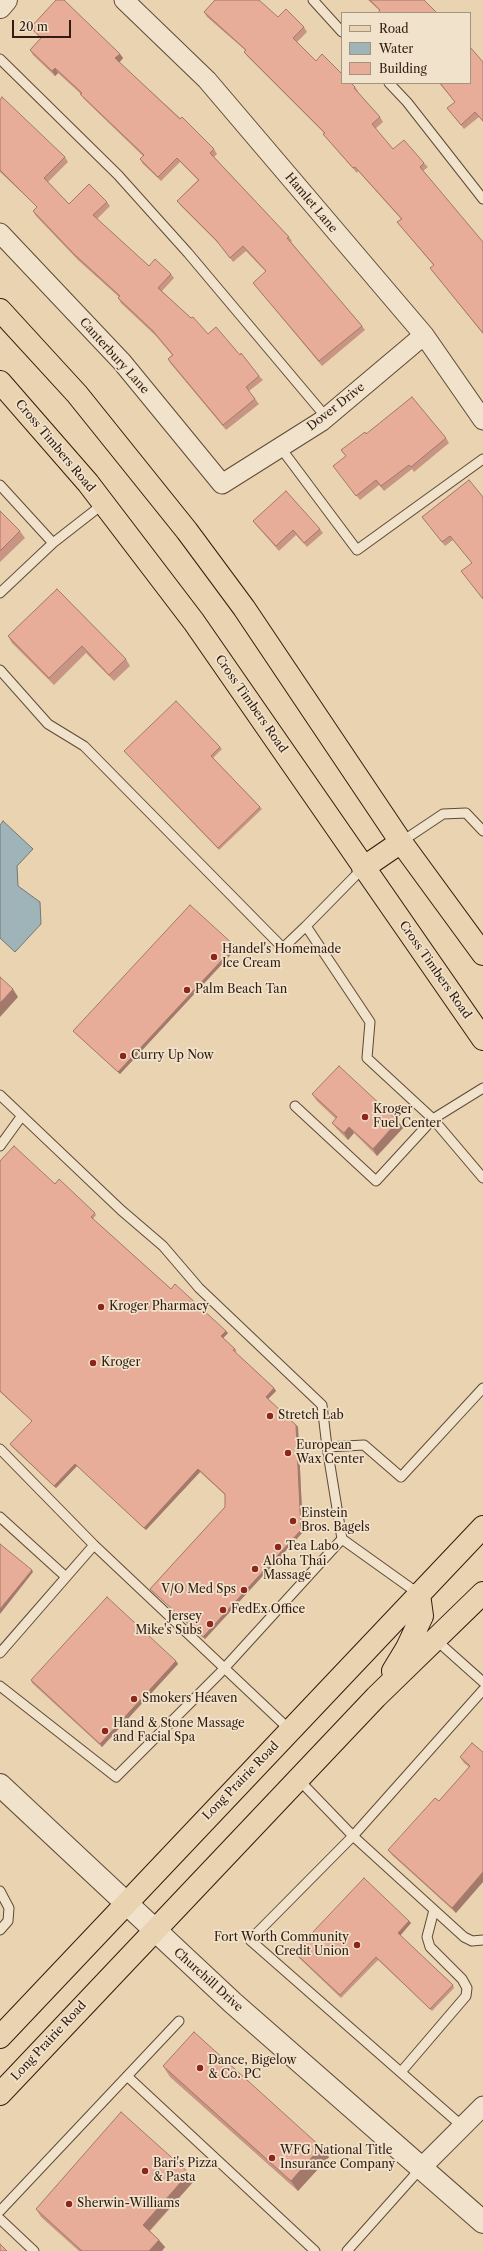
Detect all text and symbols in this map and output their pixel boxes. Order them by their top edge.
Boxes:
scale bar [14,12,73,38]
legend [341,12,471,84]
text: 20 m [19,19,48,34]
text: Road [379,21,409,36]
text: Water [379,41,413,56]
text: Building [379,61,427,76]
street label: Hamlet Lane [282,170,340,236]
street label: Canterbury Lane [76,315,152,397]
street label: Dover Drive [304,380,368,434]
street label: Cross Timbers Road [12,397,98,495]
street label: Cross Timbers Road [212,652,290,756]
street label: Cross Timbers Road [396,918,474,1022]
place label: Handel's Homemade Ice Cream [222,943,341,971]
marker: Handel's Homemade Ice Cream [209,952,219,962]
place label: Palm Beach Tan [195,983,287,997]
marker: Palm Beach Tan [182,985,192,995]
place label: Curry Up Now [131,1049,214,1063]
marker: Curry Up Now [118,1051,128,1061]
place label: Kroger Fuel Center [373,1103,441,1131]
marker: Kroger Fuel Center [360,1112,370,1122]
place label: Kroger Pharmacy [109,1300,209,1314]
marker: Kroger Pharmacy [96,1302,106,1312]
place label: Kroger [101,1356,141,1370]
marker: Kroger [88,1358,98,1368]
place label: Stretch Lab [278,1409,344,1423]
marker: Stretch Lab [265,1411,275,1421]
place label: European Wax Center [296,1439,364,1467]
marker: European Wax Center [283,1448,293,1458]
place label: Einstein Bros. Bagels [301,1507,370,1535]
marker: Einstein Bros. Bagels [288,1516,298,1526]
place label: Tea Labo [286,1540,339,1554]
marker: Tea Labo [273,1542,283,1552]
place label: Aloha Thai Massage [263,1555,326,1583]
marker: Aloha Thai Massage [250,1564,260,1574]
place label: V/O Med Sps [161,1583,236,1597]
marker: V/O Med Sps [239,1585,249,1595]
place label: FedEx Office [231,1603,305,1617]
marker: FedEx Office [218,1605,228,1615]
place label: Jersey Mike's Subs [135,1610,202,1638]
marker: Jersey Mike's Subs [205,1619,215,1629]
place label: Smokers Heaven [142,1692,238,1706]
marker: Smokers Heaven [129,1694,139,1704]
place label: Hand & Stone Massage and Facial Spa [113,1717,245,1745]
marker: Hand & Stone Massage and Facial Spa [100,1726,110,1736]
street label: Long Prairie Road [200,1739,282,1823]
place label: Fort Worth Community Credit Union [214,1931,349,1959]
marker: Fort Worth Community Credit Union [352,1940,362,1950]
street label: Churchill Drive [170,1945,246,2015]
street label: Long Prairie Road [8,1998,90,2084]
place label: Dance, Bigelow & Co. PC [208,2054,296,2082]
marker: Dance, Bigelow & Co. PC [195,2063,205,2073]
place label: WFG National Title Insurance Company [280,2144,395,2172]
marker: WFG National Title Insurance Company [267,2153,277,2163]
place label: Bari's Pizza & Pasta [153,2157,218,2185]
marker: Bari's Pizza & Pasta [140,2166,150,2176]
place label: Sherwin-Williams [77,2197,180,2211]
marker: Sherwin-Williams [64,2199,74,2209]

